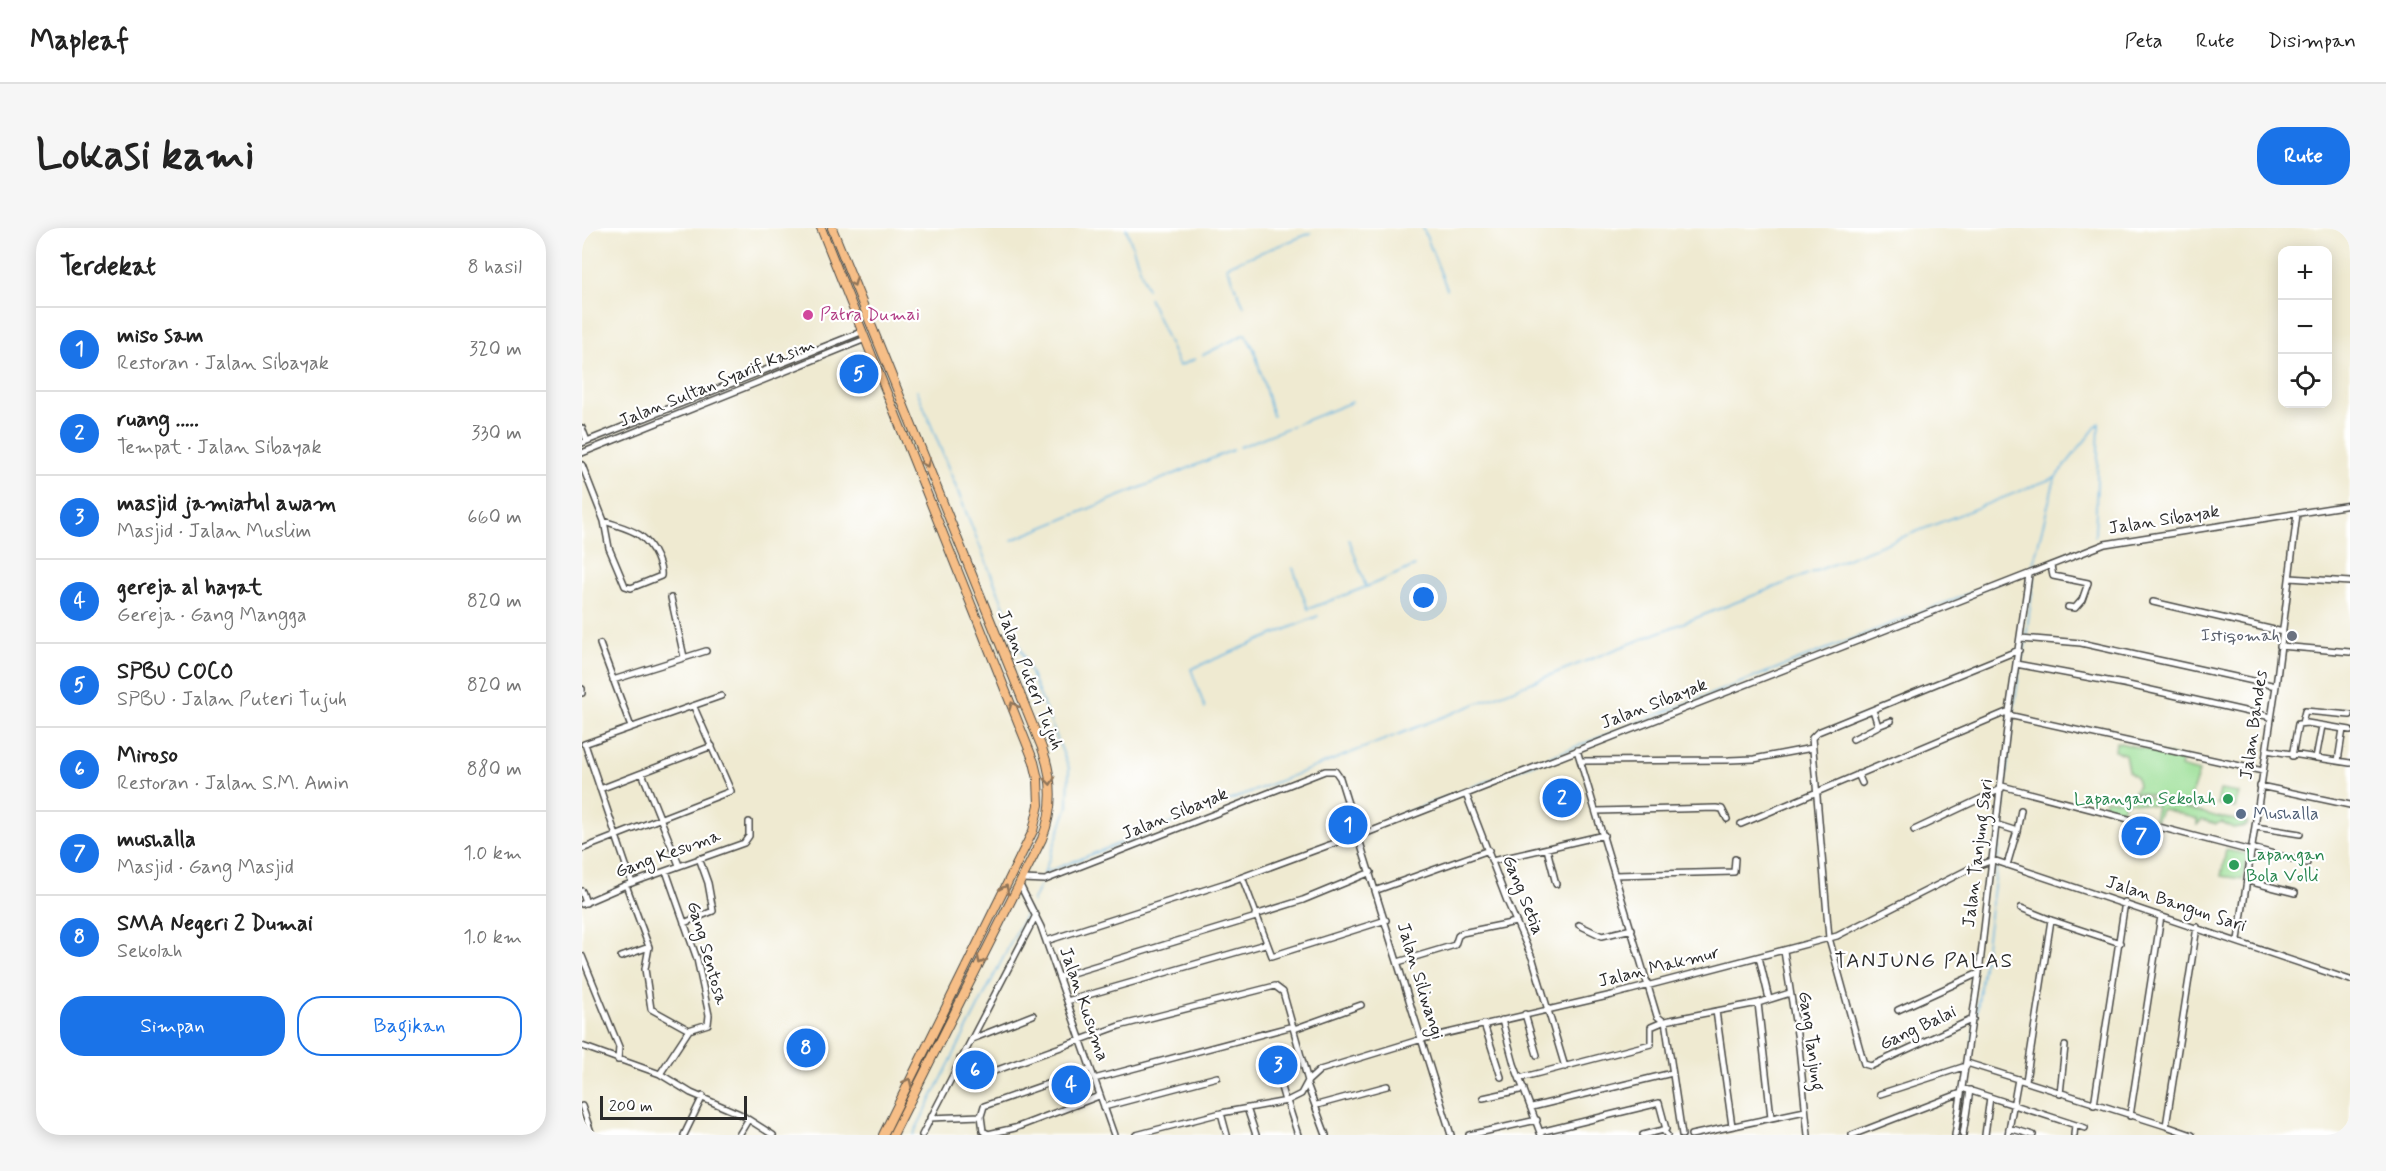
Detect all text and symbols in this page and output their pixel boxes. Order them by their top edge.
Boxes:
text: Mapleaf [30,23,129,60]
text: Peta [2125,27,2163,55]
text: Rute [2196,27,2235,55]
text: Disimpan [2268,27,2356,55]
button: Rute [2257,127,2350,185]
text: Lokasi kami [36,129,255,184]
map controls [2278,246,2332,408]
button: + [2278,246,2332,300]
text: Terdekat [60,250,156,284]
text: 8 hasil [468,254,522,281]
one-way arrow [846,276,858,287]
button: − [2278,300,2332,354]
place label: Patra Dumai [820,303,920,327]
marker: Patra Dumai [801,308,815,322]
text: miso sam [117,322,204,350]
street label: Jalan Sultan Syarif Kasim [615,333,819,433]
text: 1 [75,336,84,363]
text: 320 m [469,336,522,363]
text: Restoran · Jalan Sibayak [117,350,329,377]
pin: 5 [840,352,878,396]
button: locate [2278,354,2332,408]
text: ruang ..... [117,406,199,434]
text: 2 [75,420,84,447]
text: 330 m [471,420,522,447]
text: Tempat · Jalan Sibayak [117,434,322,461]
one-way arrow [919,457,931,468]
text: masjid jamiatul awam [117,490,336,518]
street label: Jalan Sibayak [2107,499,2221,541]
text: 3 [75,504,84,531]
text: 660 m [467,504,522,531]
text: Masjid · Jalan Muslim [117,518,312,545]
text: gereja al hayat [117,574,262,602]
your location [1409,583,1438,612]
text: 4 [74,588,85,615]
text: 820 m [467,588,522,615]
text: Gereja · Gang Mangga [117,602,307,629]
street label: Jalan Puteri Tujuh [991,606,1069,754]
place label: Istiqomah [2201,624,2280,648]
marker: Istiqomah [2285,629,2299,643]
text: SPBU COCO [117,658,233,686]
street label: Jalan Bandes [2234,669,2274,781]
text: 5 [74,672,86,699]
text: 820 m [467,672,522,699]
street label: Jalan Sibayak [1597,673,1711,735]
text: SPBU · Jalan Puteri Tujuh [117,686,347,713]
one-way arrow [1007,701,1020,712]
text: Miroso [117,742,178,770]
text: 6 [74,756,85,783]
text: 880 m [466,756,522,783]
text: Restoran · Jalan S.M. Amin [117,770,349,797]
pin: 2 [1542,776,1582,820]
one-way arrow [1043,777,1056,786]
street label: Jalan Tanjung Sari [1957,777,2001,929]
street label: Jalan Sibayak [1119,782,1231,846]
place label: Lapangan Sekolah [2074,787,2216,811]
marker: Lapangan Sekolah [2221,792,2235,806]
pin: 1 [1328,802,1368,848]
place label: Mushalla [2253,802,2319,826]
marker: Mushalla [2234,807,2248,821]
pin: 7 [2122,814,2160,858]
street label: Gang Kesuma [612,824,725,885]
text: mushalla [117,826,196,854]
text: 7 [73,840,86,867]
text: 1.0 km [463,840,522,867]
place label: Lapangan Bola Volli [2246,843,2325,888]
street label: Gang Setia [1495,852,1550,939]
text: Masjid · Gang Masjid [117,854,294,881]
marker: Lapangan Bola Volli [2227,858,2241,872]
street label: Jalan Bangun Sari [2103,870,2249,939]
one-way arrow [997,884,1009,895]
street label: Gang Sentosa [680,898,733,1008]
text: SMA Negeri 2 Dumai [117,910,313,938]
street label: Jalan Siliwangi [1390,920,1449,1043]
text: 8 [74,924,85,951]
text: 1.0 km [463,924,522,951]
text: Sekolah [117,938,183,965]
street label: Jalan Makmur [1596,940,1722,994]
street label: Jalan Kusuma [1053,944,1115,1064]
district label: TANJUNG PALAS [1834,947,2014,975]
one-way arrow [977,954,988,965]
street label: Gang Tanjung [1790,990,1830,1093]
button: Simpan [60,996,285,1056]
button: Bagikan [297,996,522,1056]
street label: Gang Balai [1876,1000,1961,1057]
pin: 8 [786,1026,826,1070]
pin: 3 [1258,1042,1298,1088]
pin: 6 [956,1048,994,1092]
pin: 4 [1052,1062,1090,1108]
one-way arrow [901,1078,913,1089]
scale bar [600,1093,747,1120]
text: 200 m [609,1096,653,1117]

